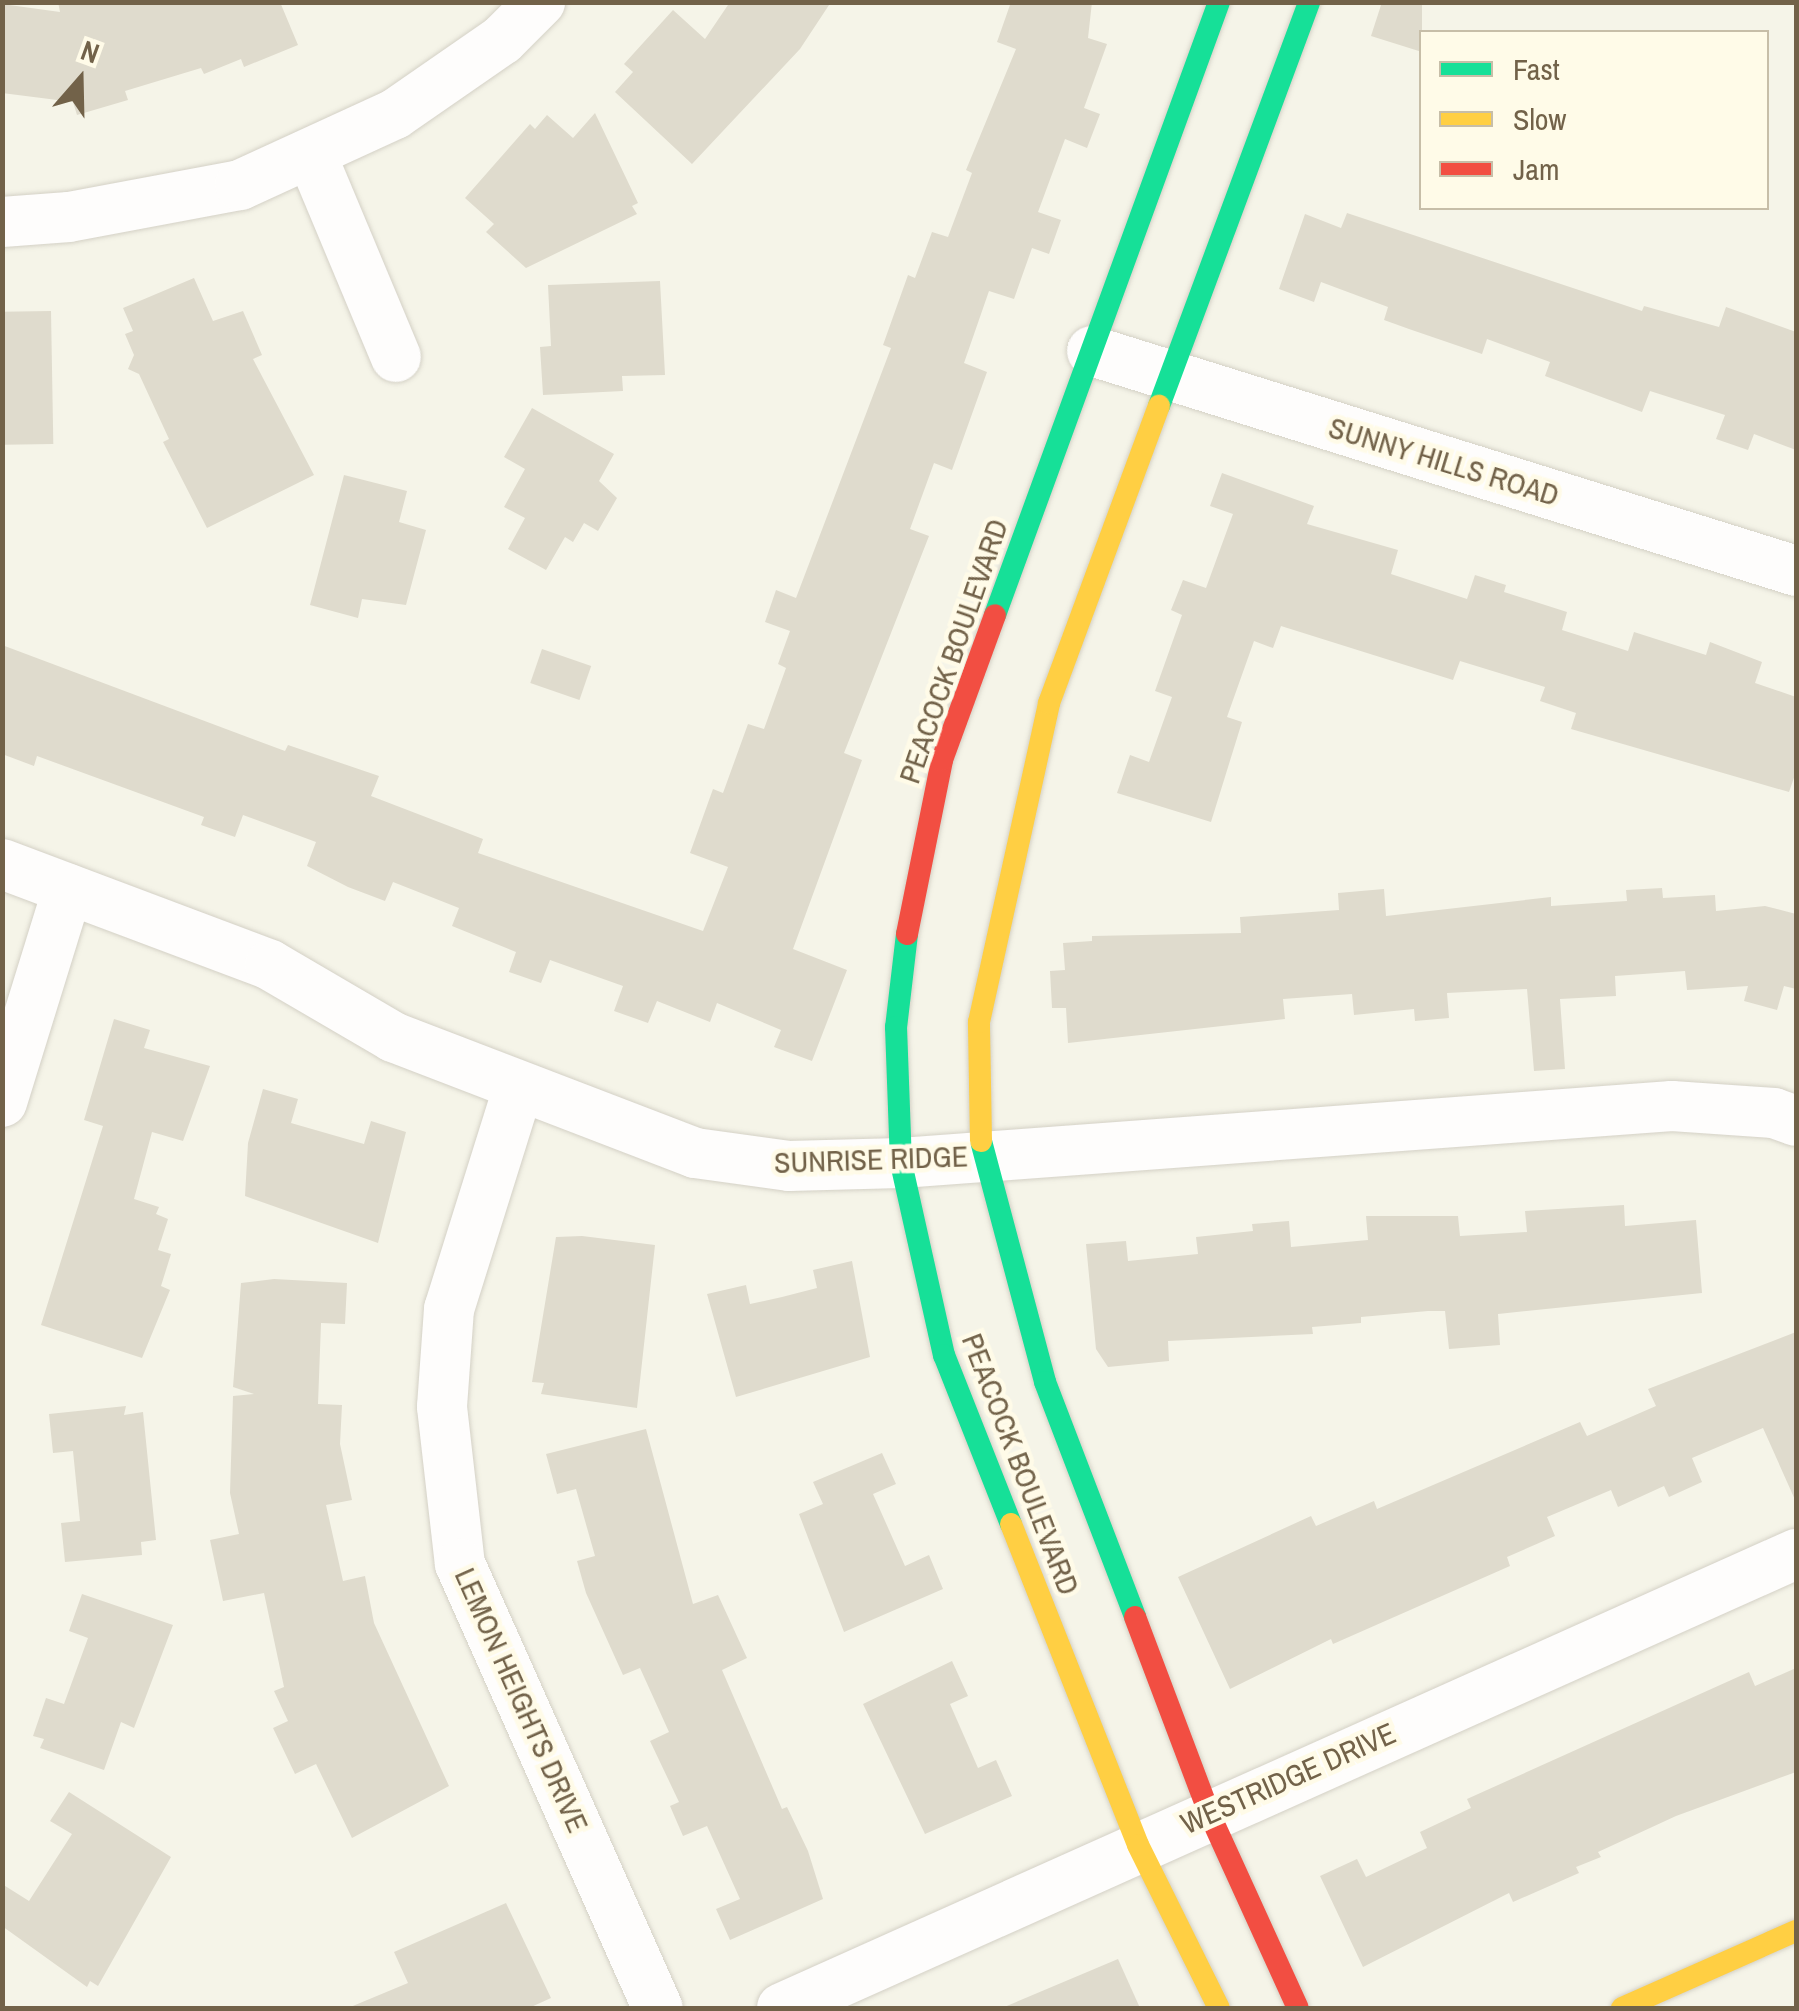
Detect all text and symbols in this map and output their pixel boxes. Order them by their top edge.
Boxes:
north arrow [30,30,130,130]
legend [1419,30,1769,210]
text: N [76,31,105,72]
text: Fast [1513,49,1560,89]
text: Slow [1513,99,1566,139]
text: Jam [1513,149,1559,189]
street label: SUNNY HILLS ROAD [1324,409,1564,513]
street label: PEACOCK BOULEVARD [891,514,1015,788]
street label: SUNRISE RIDGE [773,1138,969,1180]
street label: PEACOCK BOULEVARD [955,1328,1087,1600]
street label: LEMON HEIGHTS DRIVE [447,1562,597,1838]
street label: WESTRIDGE DRIVE [1175,1715,1401,1841]

